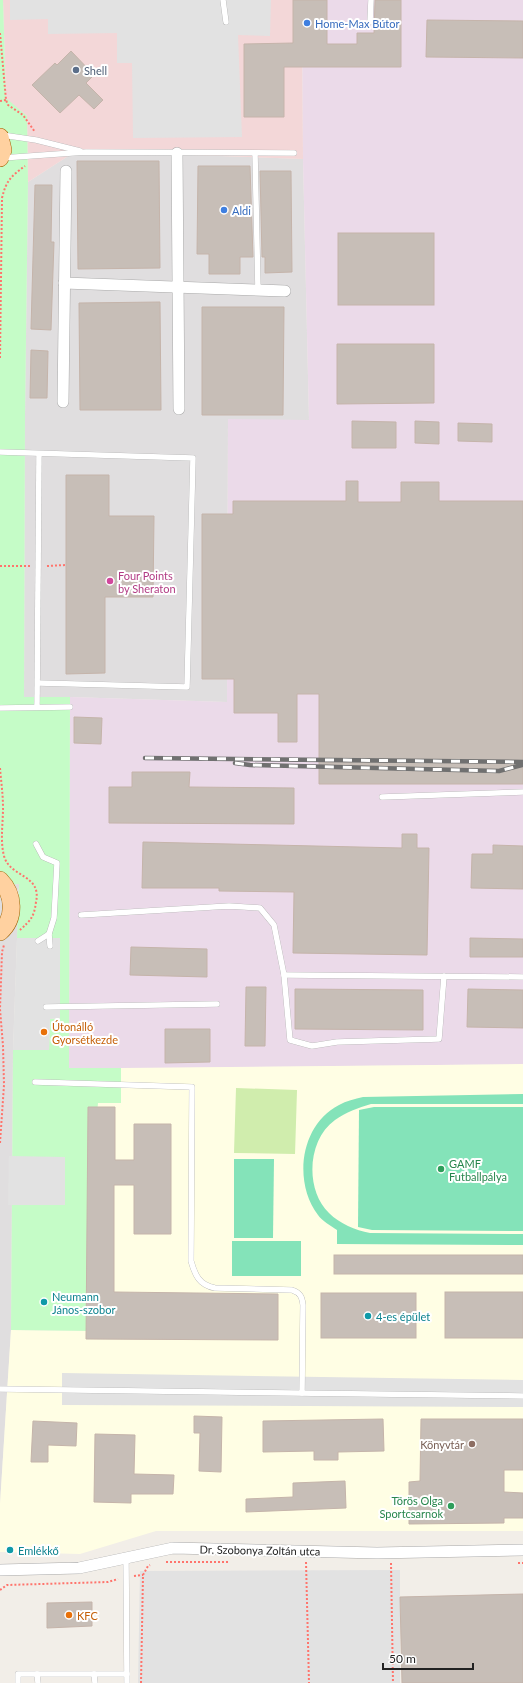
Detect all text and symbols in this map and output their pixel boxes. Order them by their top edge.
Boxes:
place label: Home-Max Bútor [315,17,400,30]
marker: Home-Max Bútor [302,18,312,28]
place label: Shell [84,64,107,77]
marker: Shell [71,65,81,75]
place label: Aldi [232,204,251,217]
marker: Aldi [219,205,229,215]
place label: Four Points by Sheraton [118,569,176,595]
marker: Four Points by Sheraton [105,576,115,586]
place label: Útonálló Gyorsétkezde [52,1020,118,1046]
marker: Útonálló Gyorsétkezde [39,1027,49,1037]
place label: GAMF Futballpálya [449,1157,507,1183]
marker: GAMF Futballpálya [436,1164,446,1174]
place label: Neumann János-szobor [52,1290,115,1316]
marker: Neumann János-szobor [39,1297,49,1307]
place label: 4-es épület [376,1310,430,1323]
marker: 4-es épület [363,1311,373,1321]
place label: Könyvtár [420,1438,464,1451]
marker: Könyvtár [467,1439,477,1449]
place label: Törös Olga Sportcsarnok [379,1494,443,1520]
marker: Törös Olga Sportcsarnok [446,1501,456,1511]
street label: Dr. Szobonya Zoltán utca [200,1542,320,1558]
place label: Emlékkő [18,1544,59,1557]
marker: Emlékkő [5,1545,15,1555]
place label: KFC [77,1609,98,1622]
marker: KFC [64,1610,74,1620]
scale bar [383,1645,473,1671]
text: 50 m [389,1651,416,1666]

